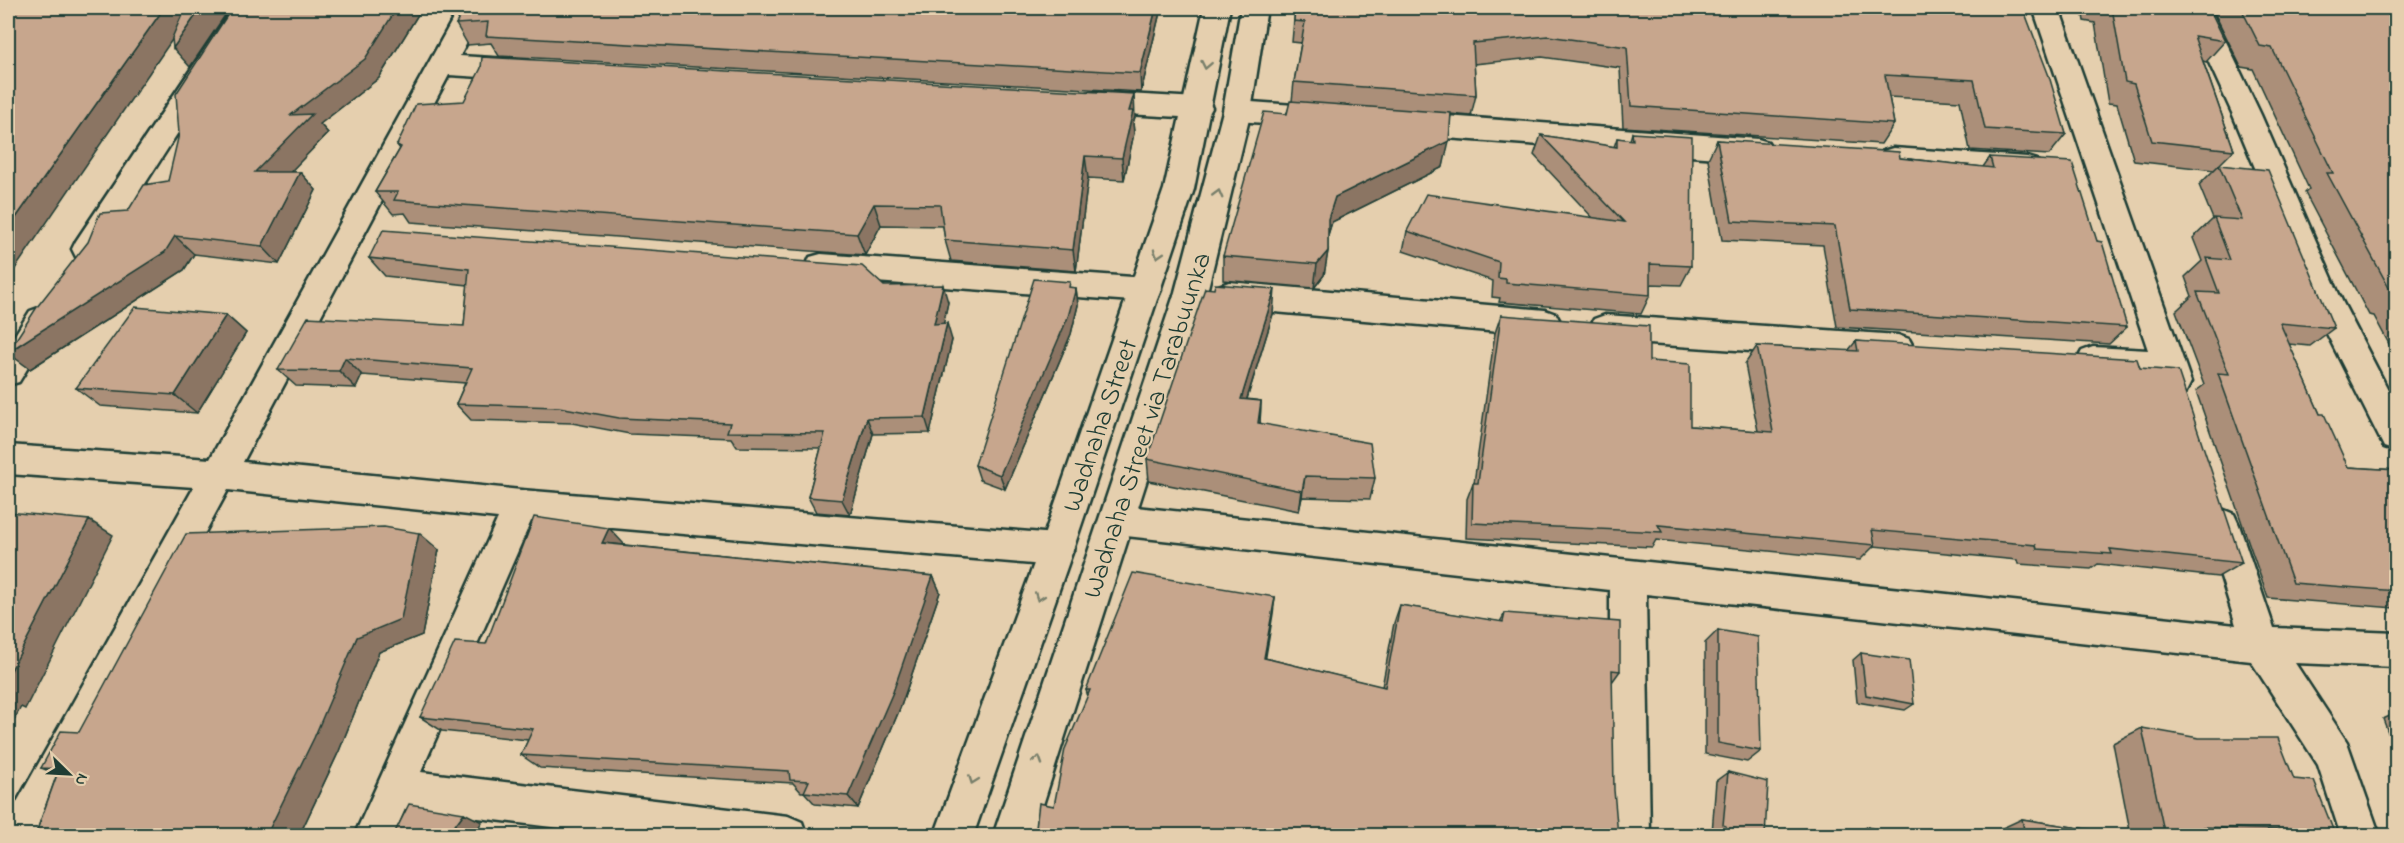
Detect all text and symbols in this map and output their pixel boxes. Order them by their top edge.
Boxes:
one-way arrow [1200,60,1213,70]
one-way arrow [1211,189,1223,200]
street label: Wadnaha Street via Tarabuunka [1074,248,1223,604]
one-way arrow [1152,248,1165,259]
street label: Wadnaha Street [1054,334,1149,518]
one-way arrow [1033,591,1046,601]
north arrow [39,744,99,804]
one-way arrow [1031,755,1043,766]
text: N [68,769,94,789]
one-way arrow [967,774,980,785]

